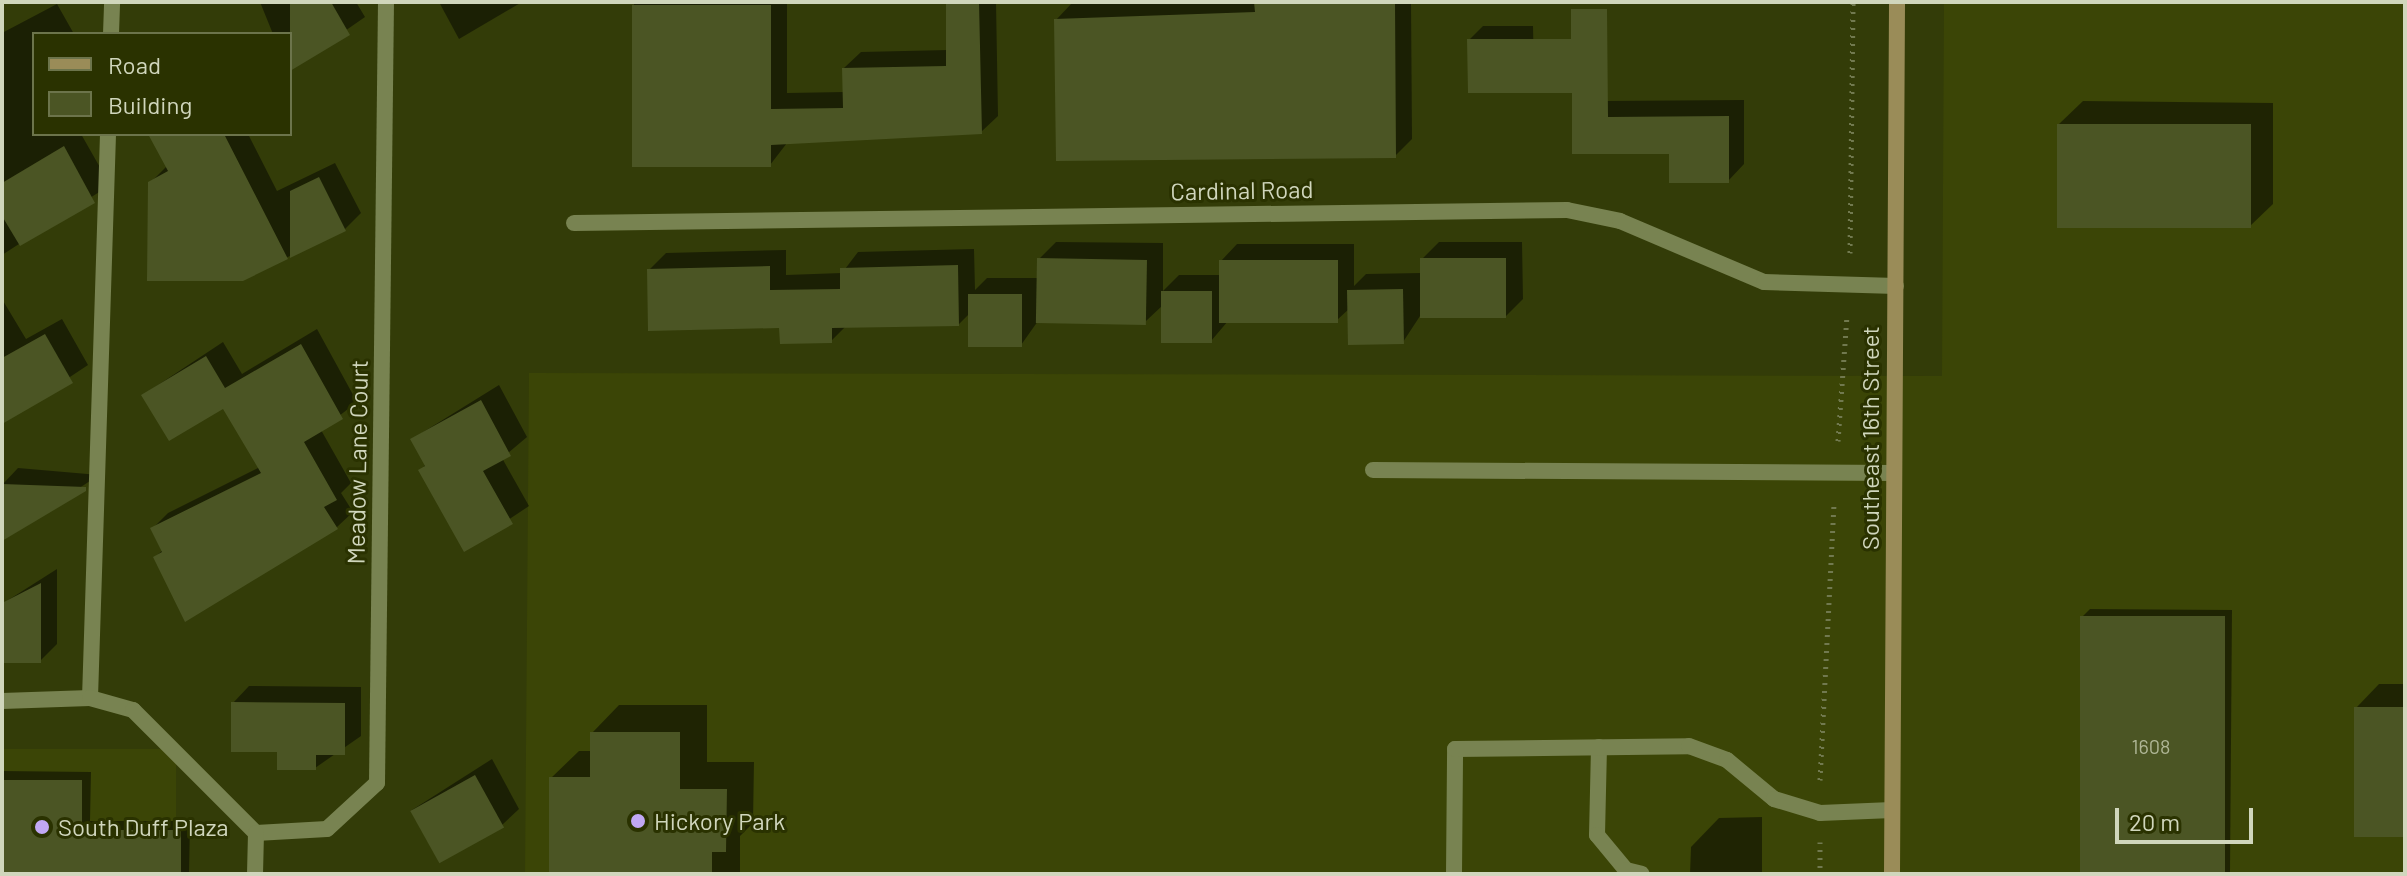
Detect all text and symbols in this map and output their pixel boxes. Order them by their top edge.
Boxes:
legend [32,32,292,136]
text: Road [108,50,161,79]
text: Building [108,90,192,119]
street label: Cardinal Road [1170,174,1314,206]
street label: Southeast 16th Street [1856,326,1884,550]
street label: Meadow Lane Court [341,360,373,564]
house number: 1608 [2131,734,2171,758]
scale bar [2119,792,2257,842]
place label: Hickory Park [654,807,785,835]
text: 20 m [2129,807,2180,836]
marker: Hickory Park [629,812,647,830]
place label: South Duff Plaza [58,813,229,841]
marker: South Duff Plaza [33,818,51,836]

